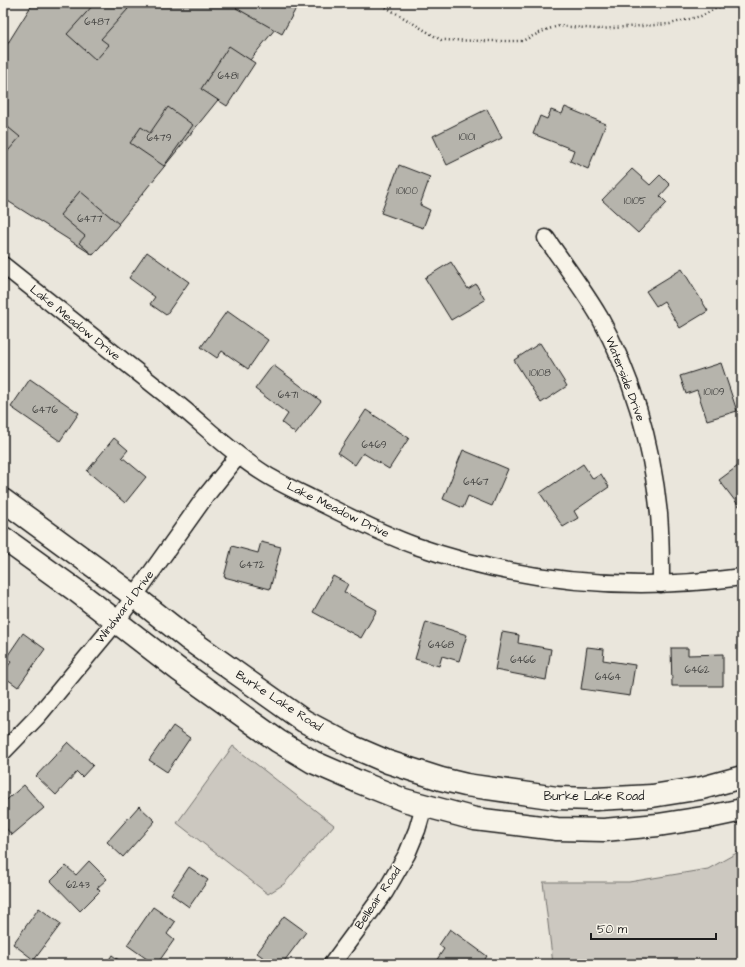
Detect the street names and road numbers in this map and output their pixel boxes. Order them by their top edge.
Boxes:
street label: Lake Meadow Drive [26,281,124,365]
street label: Waterside Drive [601,334,649,424]
street label: Lake Meadow Drive [284,478,392,542]
street label: Windward Drive [92,567,158,647]
street label: Burke Lake Road [232,666,326,736]
street label: Burke Lake Road [544,788,644,805]
street label: Belleair Road [351,863,405,933]

